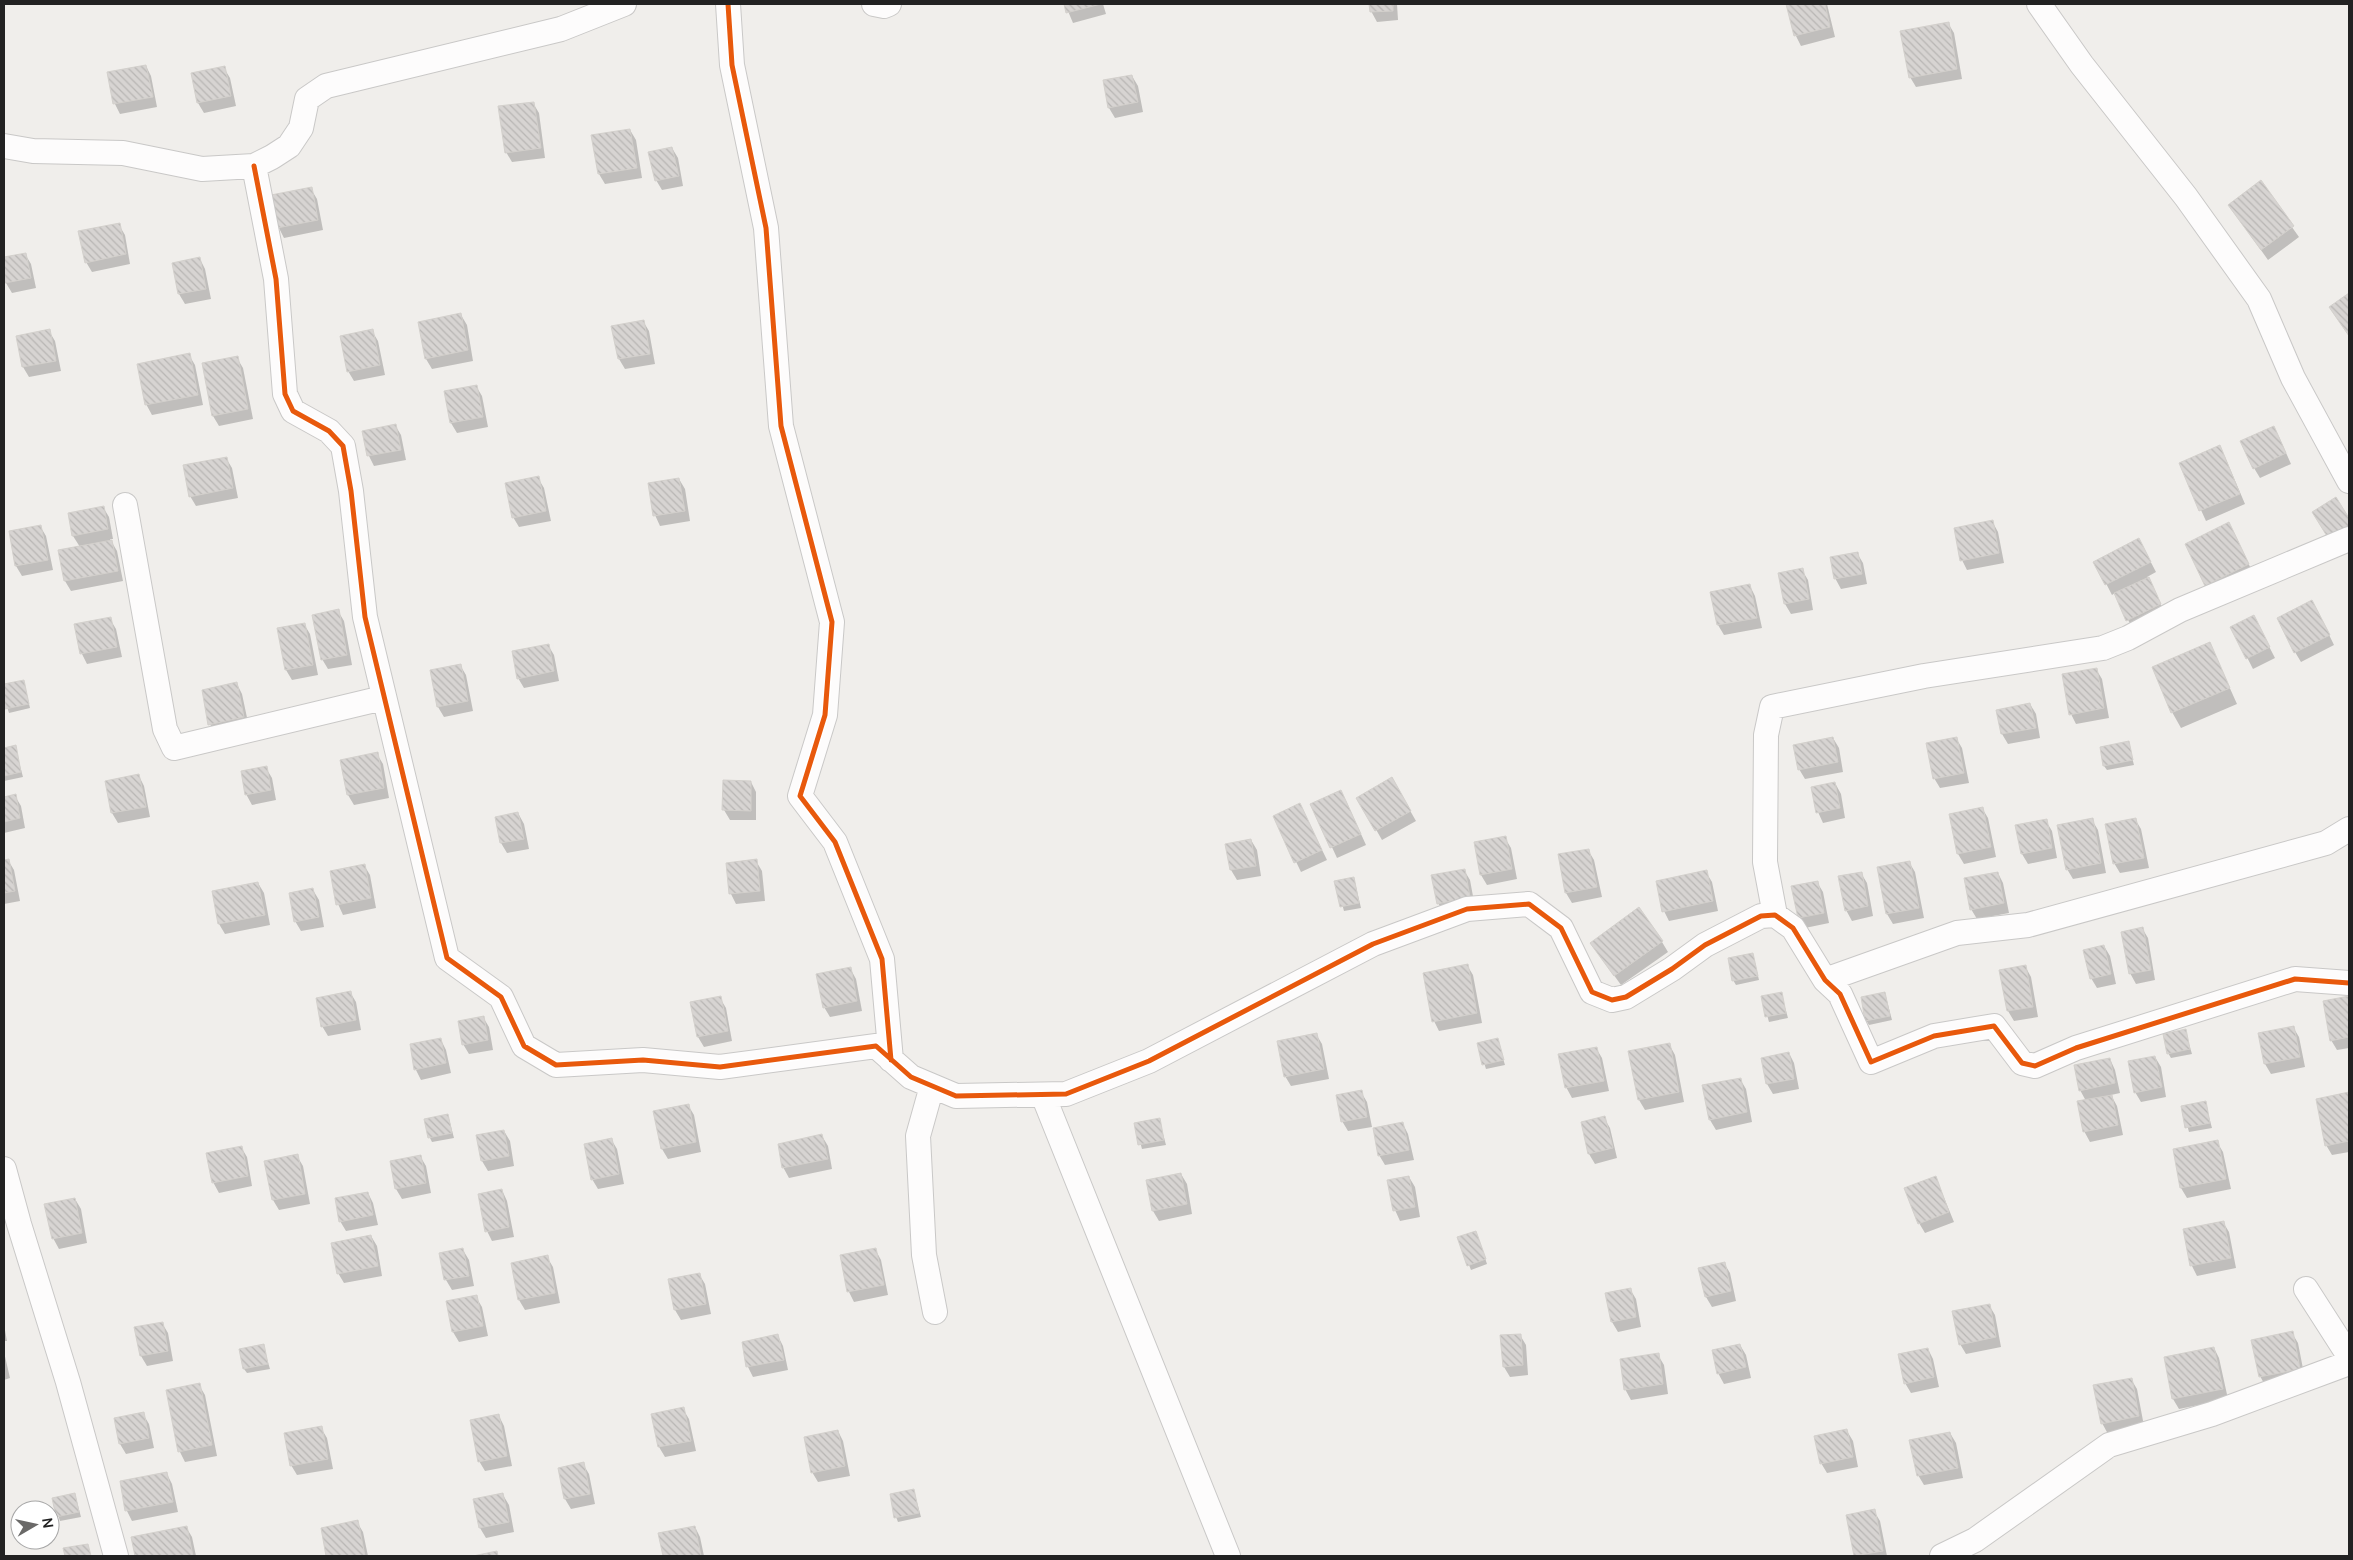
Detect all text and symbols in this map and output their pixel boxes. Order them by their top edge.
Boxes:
north arrow [10,1500,60,1550]
text: N [38,1516,59,1529]

